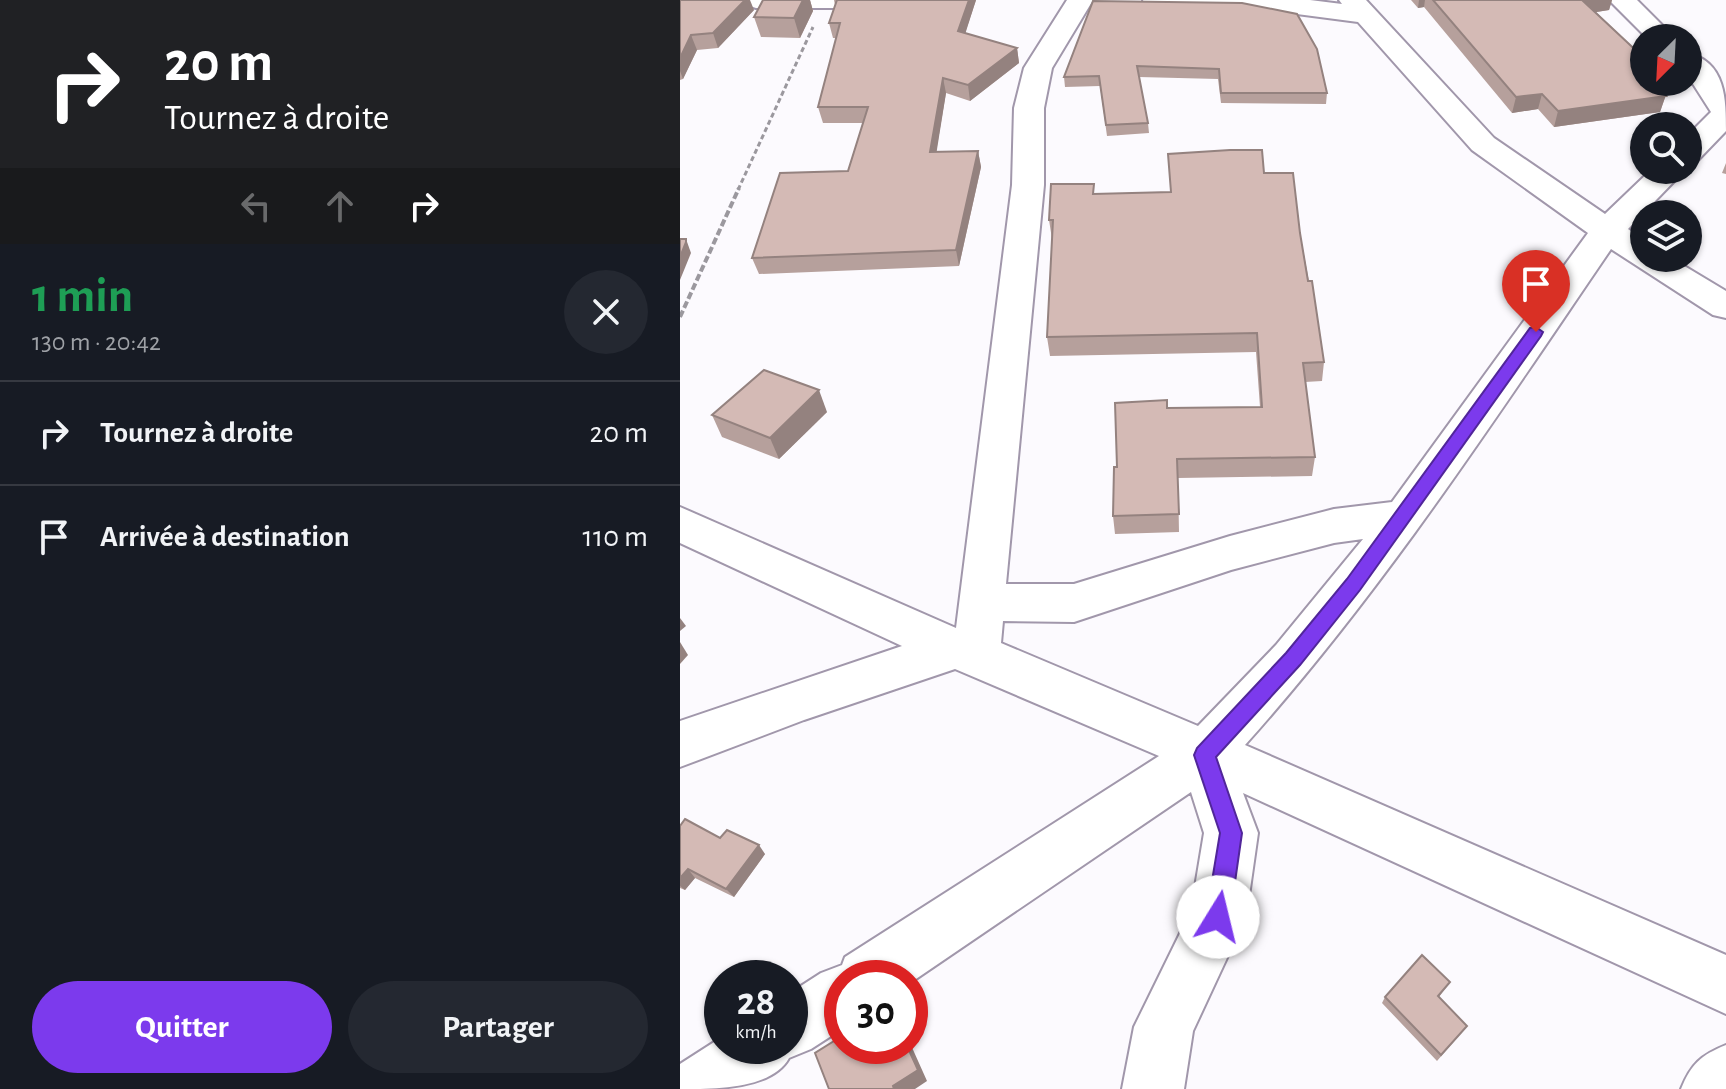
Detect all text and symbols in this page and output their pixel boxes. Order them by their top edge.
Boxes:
north arrow [1630,24,1702,96]
map controls [1630,24,1702,272]
icon: right [32,32,136,136]
text: 20 m [164,35,273,91]
text: Tournez à droite [164,100,389,136]
button: search [1630,112,1702,184]
icon: left [234,184,278,228]
icon: ahead [318,184,362,228]
icon: right [402,184,446,228]
button: layers [1630,200,1702,272]
pin [1502,250,1570,332]
icon: arrive [1514,262,1558,306]
button: close [564,270,648,354]
text: 1 min [32,273,133,321]
text: 130 m · 20:42 [32,329,161,355]
icon: right [32,411,76,455]
text: Tournez à droite [100,418,293,448]
text: 20 m [590,418,648,448]
icon: arrive [32,515,76,559]
text: Arrivée à destination [100,522,350,552]
text: 110 m [583,522,648,552]
position arrow [1176,875,1260,959]
speed limit sign: 30 [824,960,928,1064]
button: Quitter [32,981,332,1073]
button: Partager [348,981,648,1073]
text: 28 [737,982,775,1022]
text: km/h [735,1022,777,1042]

